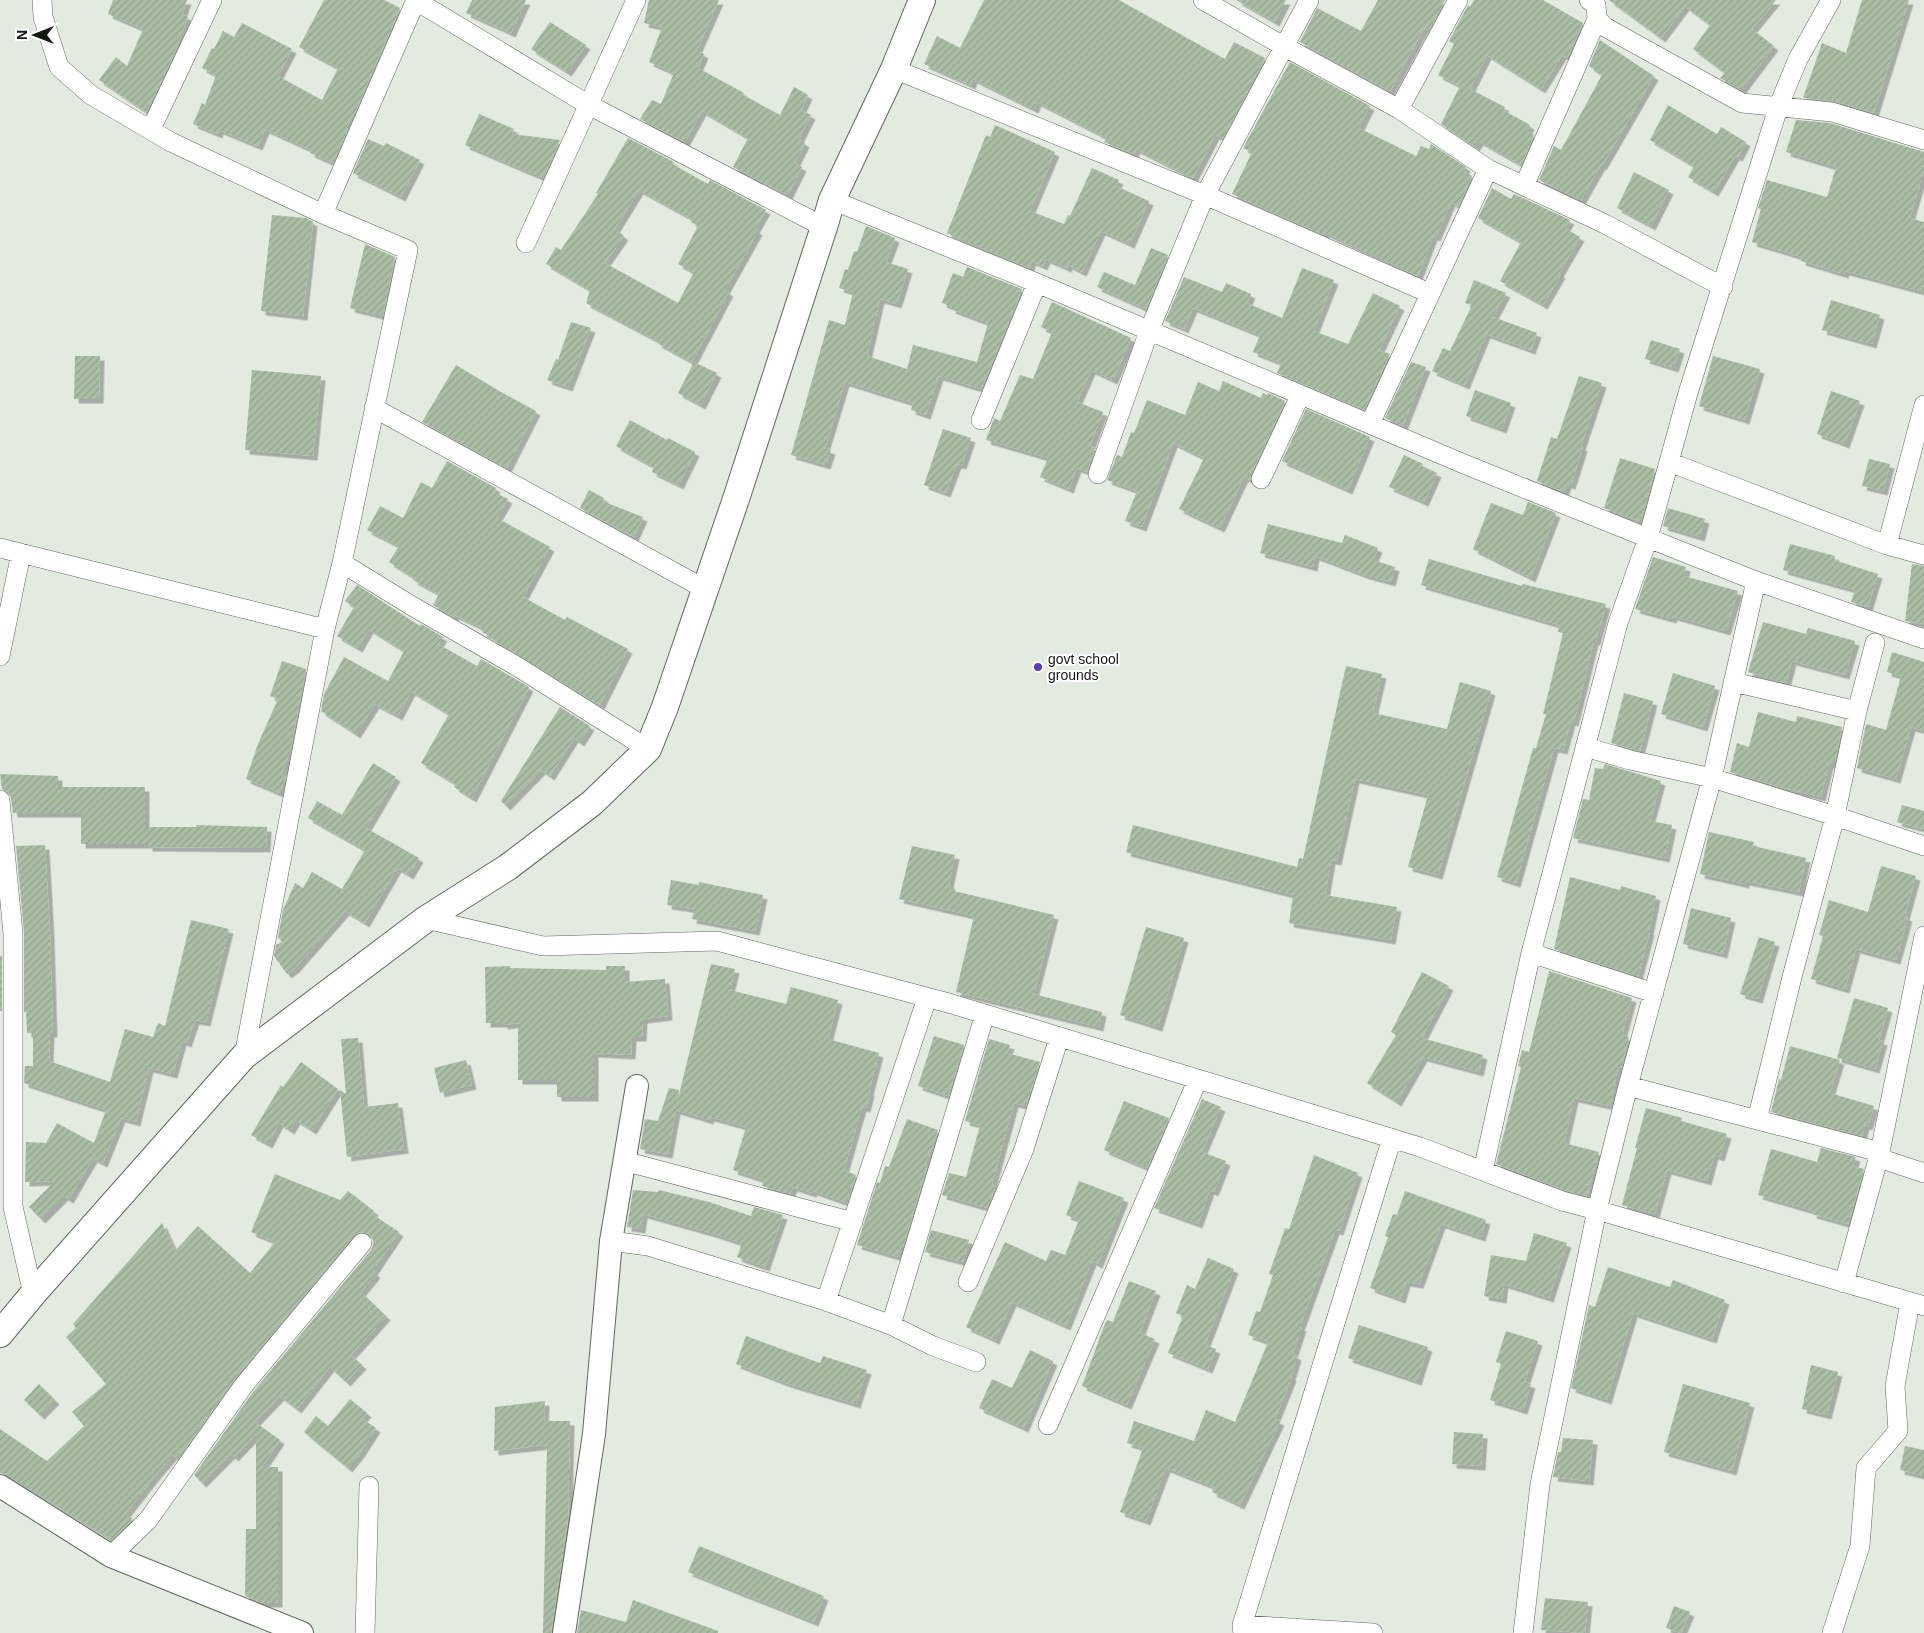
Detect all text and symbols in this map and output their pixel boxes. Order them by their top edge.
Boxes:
north arrow [10,10,60,60]
text: N [14,30,30,40]
place label: govt school grounds [1048,651,1119,683]
marker: govt school grounds [1032,661,1044,673]

